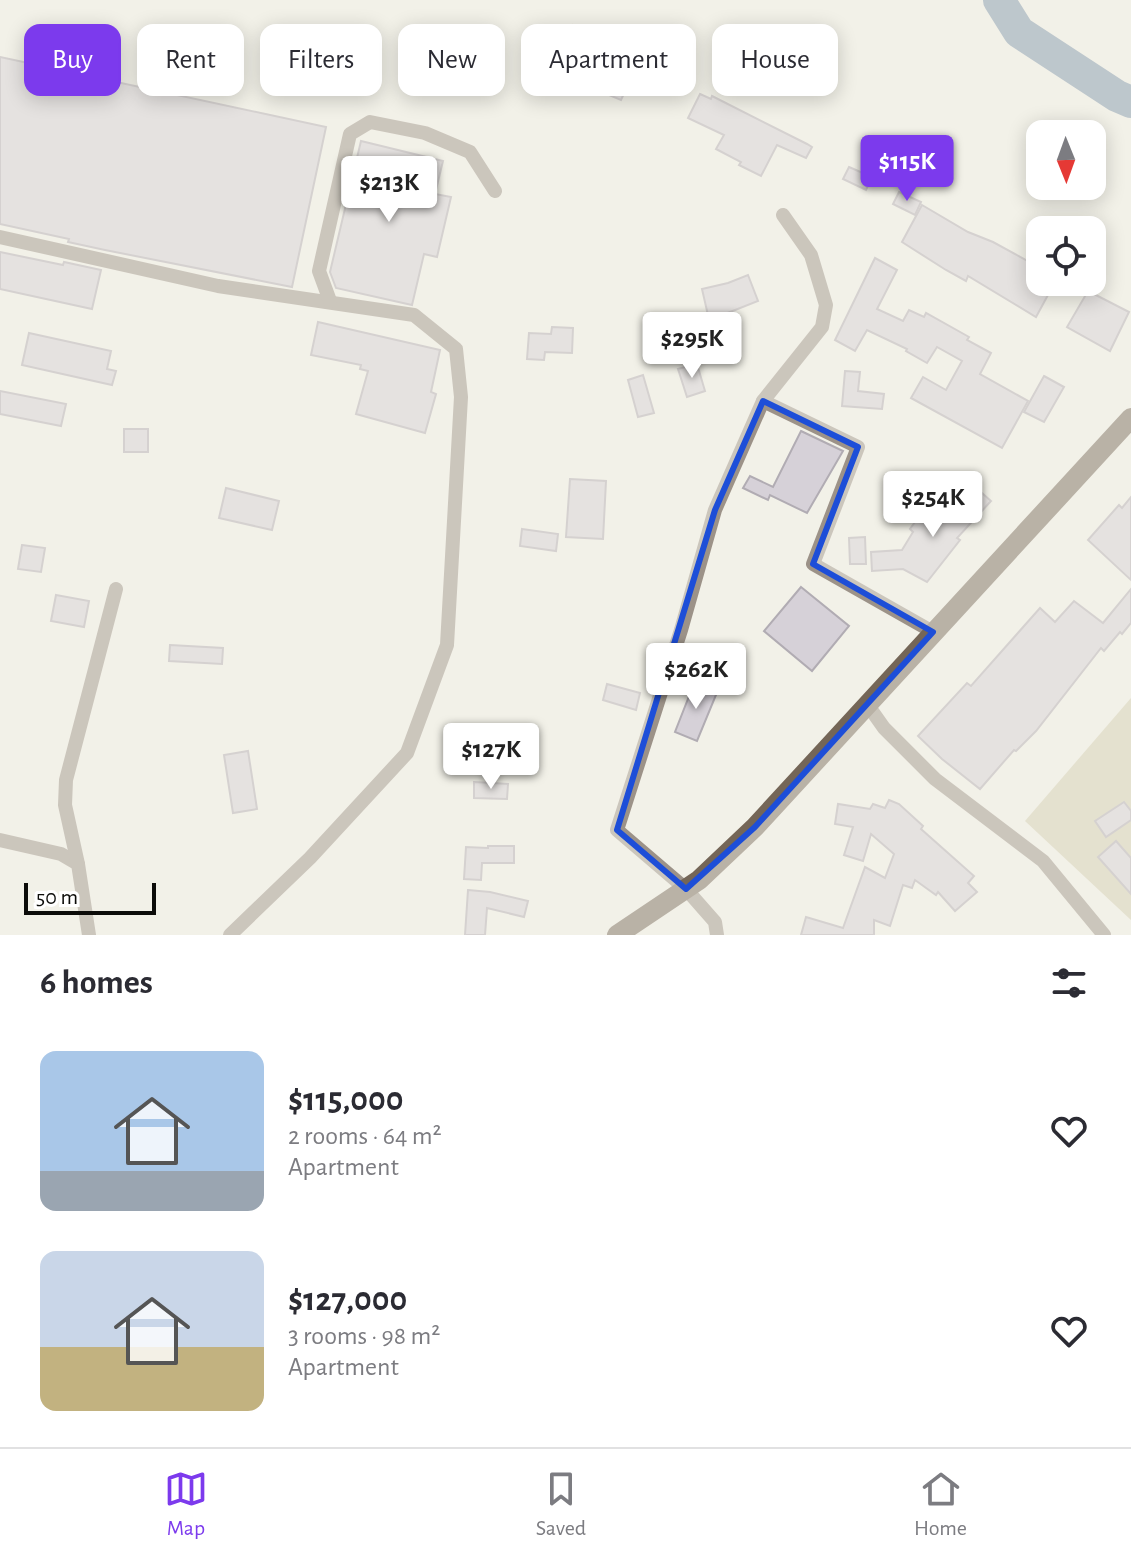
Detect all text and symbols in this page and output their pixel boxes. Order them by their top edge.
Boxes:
chip: Buy [24,24,121,96]
chip: Rent [137,24,244,96]
chip: Filters [260,24,382,96]
chip: New [398,24,505,96]
chip: Apartment [521,24,696,96]
chip: House [712,24,838,96]
north arrow [1026,120,1106,200]
map controls [1026,120,1106,296]
pin: $115K [851,135,963,203]
text: $115K [879,148,935,174]
pin: $213K [333,156,445,224]
text: $213K [359,169,419,195]
button: locate [1026,216,1106,296]
pin: $295K [636,312,748,380]
text: $295K [661,325,723,351]
pin: $254K [877,471,989,539]
text: $254K [901,484,965,510]
pin: $262K [640,643,752,711]
text: $262K [664,656,728,682]
pin: $127K [435,723,547,791]
text: $127K [461,736,521,762]
scale bar [24,879,156,915]
text: 50 m [36,886,78,908]
icon: filters [1047,961,1091,1005]
text: 6 homes [40,966,153,1000]
icon: home [104,1083,200,1179]
text: $115,000 [288,1083,403,1117]
icon: heart [1047,1109,1091,1153]
text: 2 rooms · 64 m² [288,1123,442,1149]
text: Apartment [288,1154,399,1180]
icon: home [104,1283,200,1379]
text: $127,000 [288,1283,407,1317]
icon: heart [1047,1309,1091,1353]
text: 3 rooms · 98 m² [288,1323,440,1349]
text: Apartment [288,1354,399,1380]
tab: Map [164,1467,208,1541]
tab: Saved [536,1467,586,1541]
tab: Home [914,1467,967,1541]

